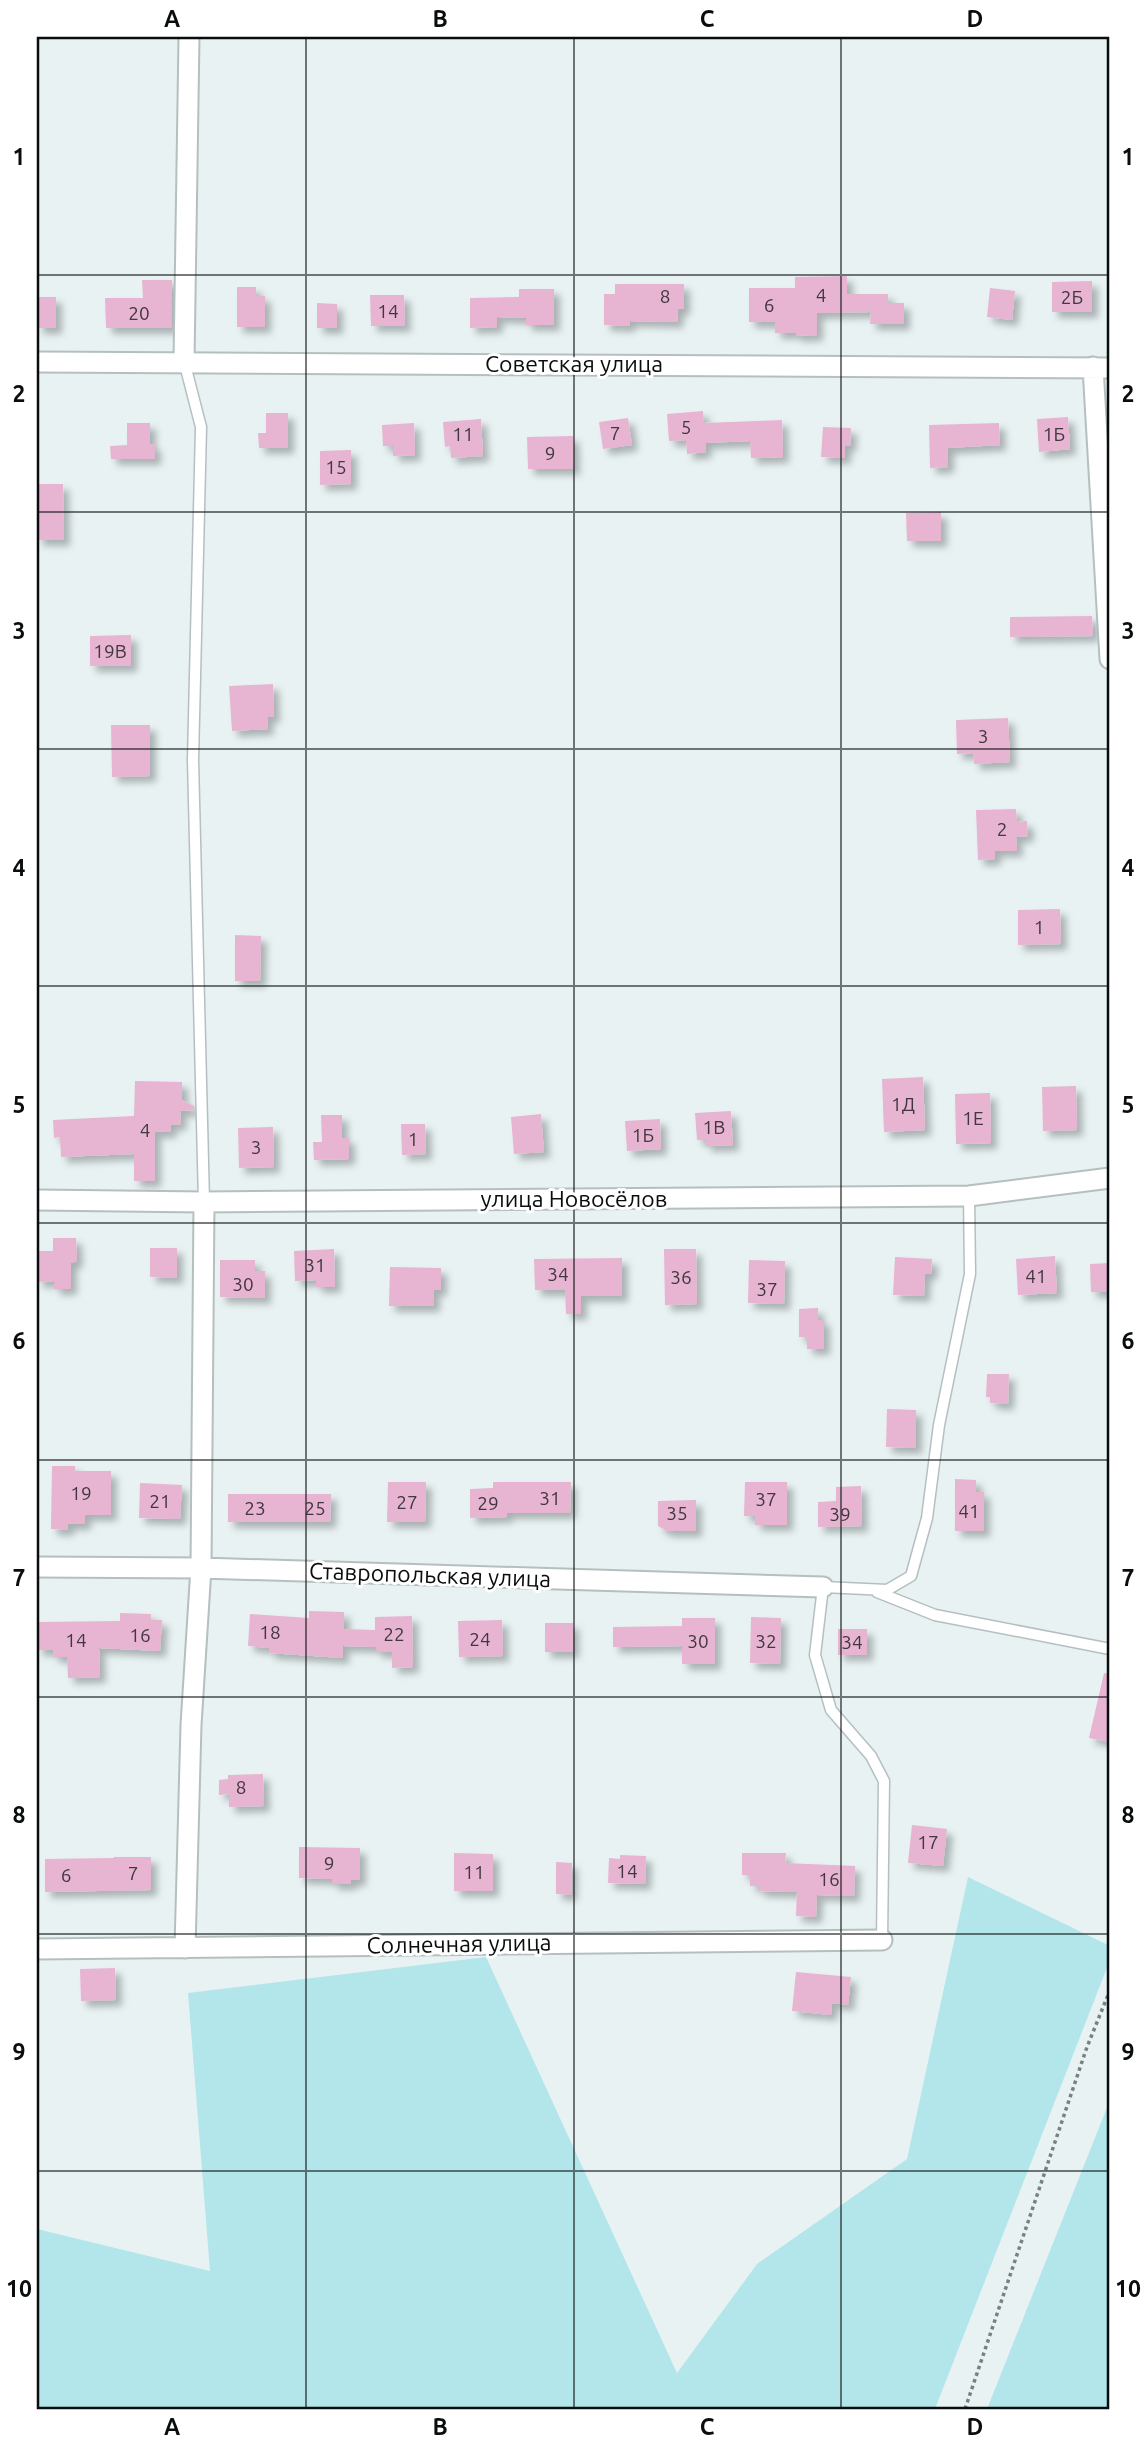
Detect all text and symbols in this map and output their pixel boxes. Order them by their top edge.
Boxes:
text: A [164,6,180,31]
text: B [432,6,448,31]
text: C [700,6,715,31]
text: D [967,6,983,31]
text: 1 [13,144,25,169]
text: 1 [1122,144,1134,169]
house number: 4 [816,284,826,306]
house number: 8 [660,285,670,307]
house number: 2Б [1061,286,1083,308]
house number: 6 [764,294,774,316]
house number: 14 [377,300,399,322]
house number: 20 [128,302,150,324]
street label: Советская улица [485,351,663,376]
text: 2 [13,381,25,406]
text: 2 [1122,381,1134,406]
house number: 5 [681,416,691,438]
house number: 7 [610,422,620,444]
house number: 11 [452,423,474,445]
house number: 1Б [1043,423,1065,445]
house number: 9 [545,442,555,464]
house number: 15 [325,456,347,478]
text: 3 [13,618,25,643]
text: 3 [1122,618,1134,643]
house number: 19В [93,640,127,662]
house number: 3 [978,725,988,747]
house number: 2 [997,818,1007,840]
text: 4 [13,855,26,880]
text: 4 [1122,855,1135,880]
house number: 1 [1034,916,1044,938]
text: 5 [13,1092,25,1117]
text: 5 [1122,1092,1134,1117]
house number: 1Д [891,1093,915,1115]
house number: 1Е [962,1107,984,1129]
house number: 1В [703,1116,725,1138]
house number: 4 [140,1119,150,1141]
house number: 1Б [632,1124,654,1146]
house number: 1 [408,1128,418,1150]
house number: 3 [251,1136,261,1158]
street label: улица Новосёлов [481,1186,667,1211]
house number: 31 [304,1254,326,1276]
house number: 34 [547,1263,569,1285]
house number: 41 [1025,1265,1047,1287]
house number: 36 [670,1266,692,1288]
house number: 30 [232,1273,254,1295]
house number: 37 [756,1278,778,1300]
text: 6 [13,1328,26,1353]
text: 6 [1122,1328,1135,1353]
house number: 19 [70,1482,92,1504]
house number: 31 [539,1487,561,1509]
house number: 37 [755,1488,777,1510]
house number: 21 [149,1490,171,1512]
house number: 27 [396,1491,418,1513]
house number: 29 [477,1492,499,1514]
house number: 23 [244,1497,266,1519]
house number: 25 [304,1497,326,1519]
house number: 41 [958,1500,980,1522]
house number: 35 [666,1502,688,1524]
house number: 39 [829,1503,851,1525]
street label: Ставропольская улица [309,1558,552,1591]
text: 7 [13,1565,25,1590]
text: 7 [1122,1565,1134,1590]
house number: 18 [259,1621,281,1643]
house number: 22 [383,1623,405,1645]
house number: 16 [129,1624,151,1646]
house number: 24 [469,1628,491,1650]
house number: 14 [65,1629,87,1651]
house number: 30 [687,1630,709,1652]
house number: 32 [755,1630,777,1652]
house number: 34 [841,1631,863,1653]
house number: 8 [236,1776,246,1798]
text: 8 [13,1802,25,1827]
text: 8 [1122,1802,1134,1827]
house number: 17 [917,1831,939,1853]
house number: 9 [324,1852,334,1874]
house number: 14 [616,1860,638,1882]
house number: 11 [463,1861,485,1883]
house number: 7 [128,1862,138,1884]
house number: 6 [61,1864,71,1886]
house number: 16 [818,1868,840,1890]
street label: Солнечная улица [366,1929,552,1958]
text: 9 [13,2039,25,2064]
text: 9 [1122,2039,1134,2064]
text: 10 [6,2276,32,2301]
text: 10 [1115,2276,1141,2301]
text: A [164,2414,180,2439]
text: B [432,2414,448,2439]
text: C [700,2414,715,2439]
text: D [967,2414,983,2439]

